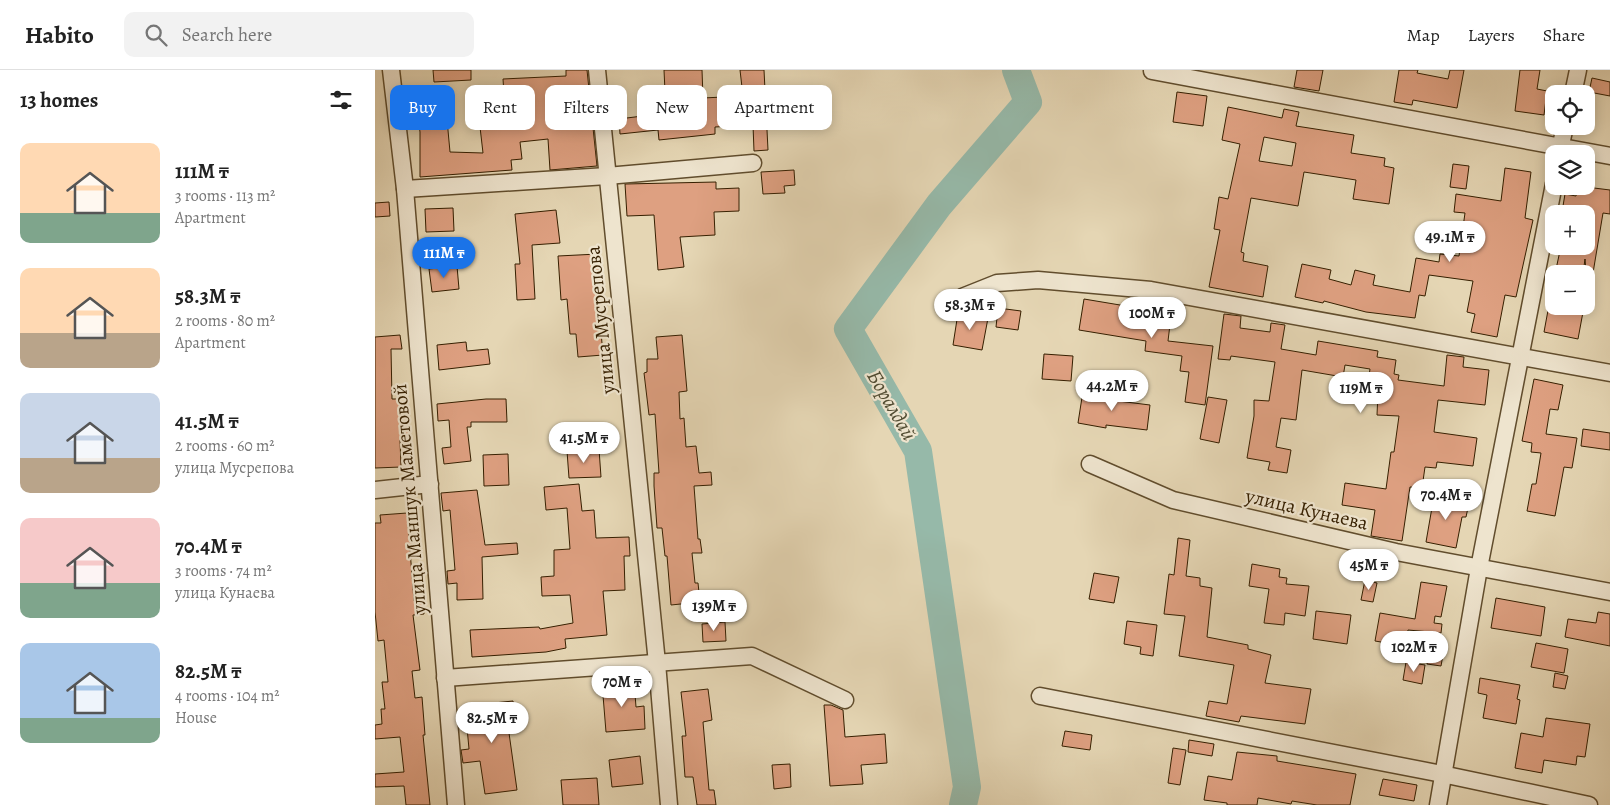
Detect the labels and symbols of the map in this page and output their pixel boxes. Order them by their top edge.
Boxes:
pin: 49.1M ₸ [1404,220,1496,263]
pin: 111M ₸ [403,236,485,279]
street label: улица Мусрепова [579,244,622,396]
pin: 58.3M ₸ [924,288,1016,331]
pin: 100M ₸ [1111,296,1193,339]
water label: Боралдай [860,364,924,446]
pin: 44.2M ₸ [1066,370,1158,412]
pin: 119M ₸ [1320,372,1402,414]
street label: улица Маншук Маметовой [386,383,433,616]
pin: 41.5M ₸ [538,422,630,464]
pin: 70.4M ₸ [1400,478,1492,521]
street label: улица Кунаева [1242,482,1372,537]
pin: 45M ₸ [1334,548,1404,591]
pin: 139M ₸ [673,590,755,632]
pin: 102M ₸ [1373,630,1455,673]
pin: 70M ₸ [587,666,657,708]
pin: 82.5M ₸ [446,702,538,744]

